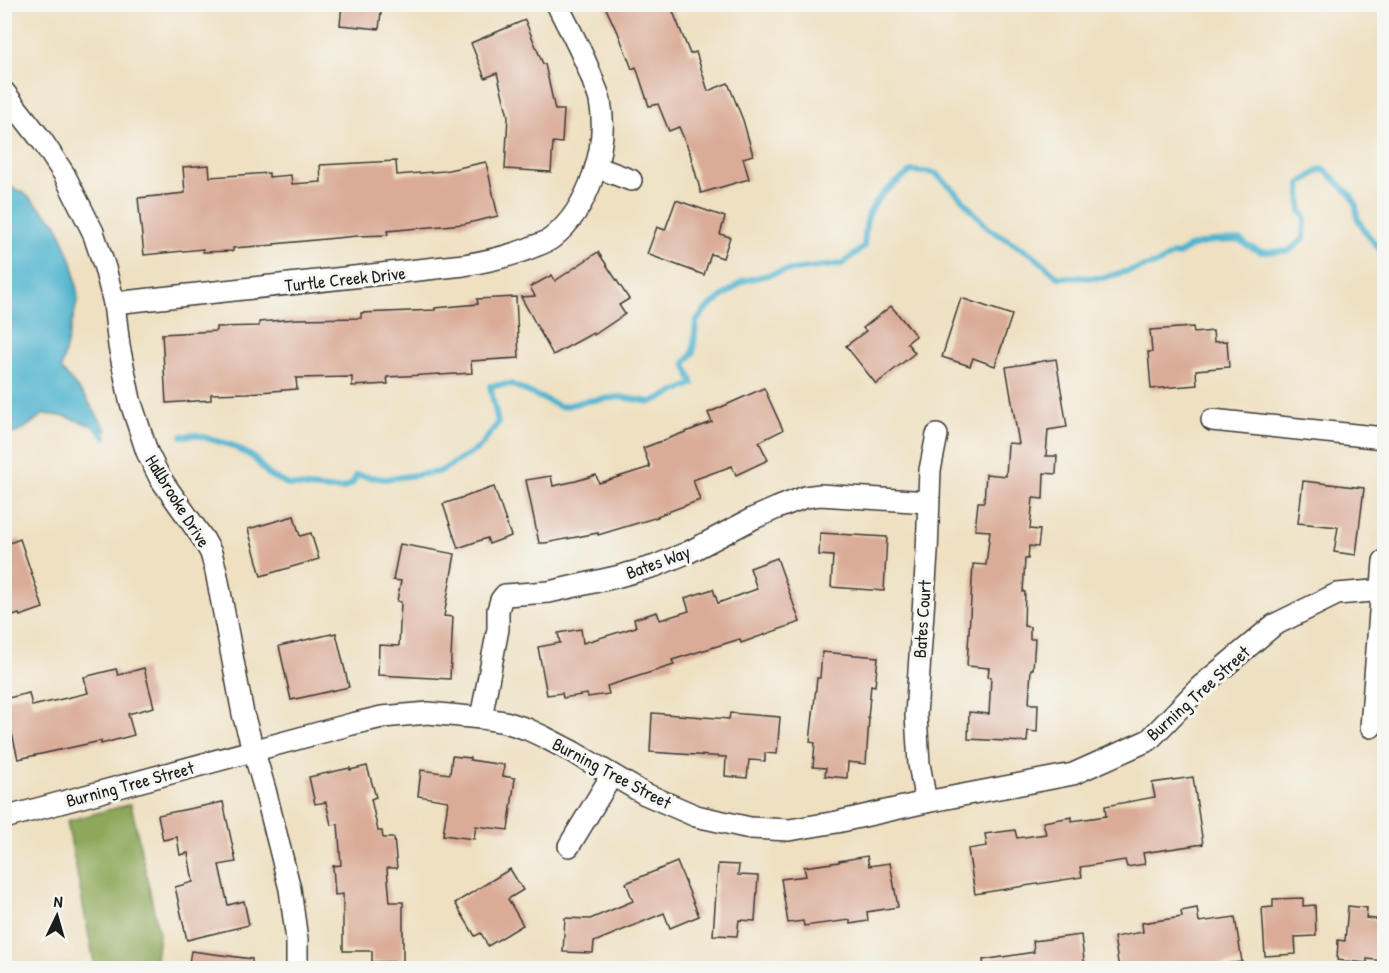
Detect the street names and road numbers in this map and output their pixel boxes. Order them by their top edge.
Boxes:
street label: Turtle Creek Drive [283,260,407,298]
street label: Hallbrooke Drive [140,450,216,552]
street label: Bates Way [623,539,694,585]
street label: Bates Court [907,578,937,659]
street label: Burning Tree Street [1141,639,1256,746]
street label: Burning Tree Street [548,731,677,815]
street label: Burning Tree Street [63,755,197,813]

